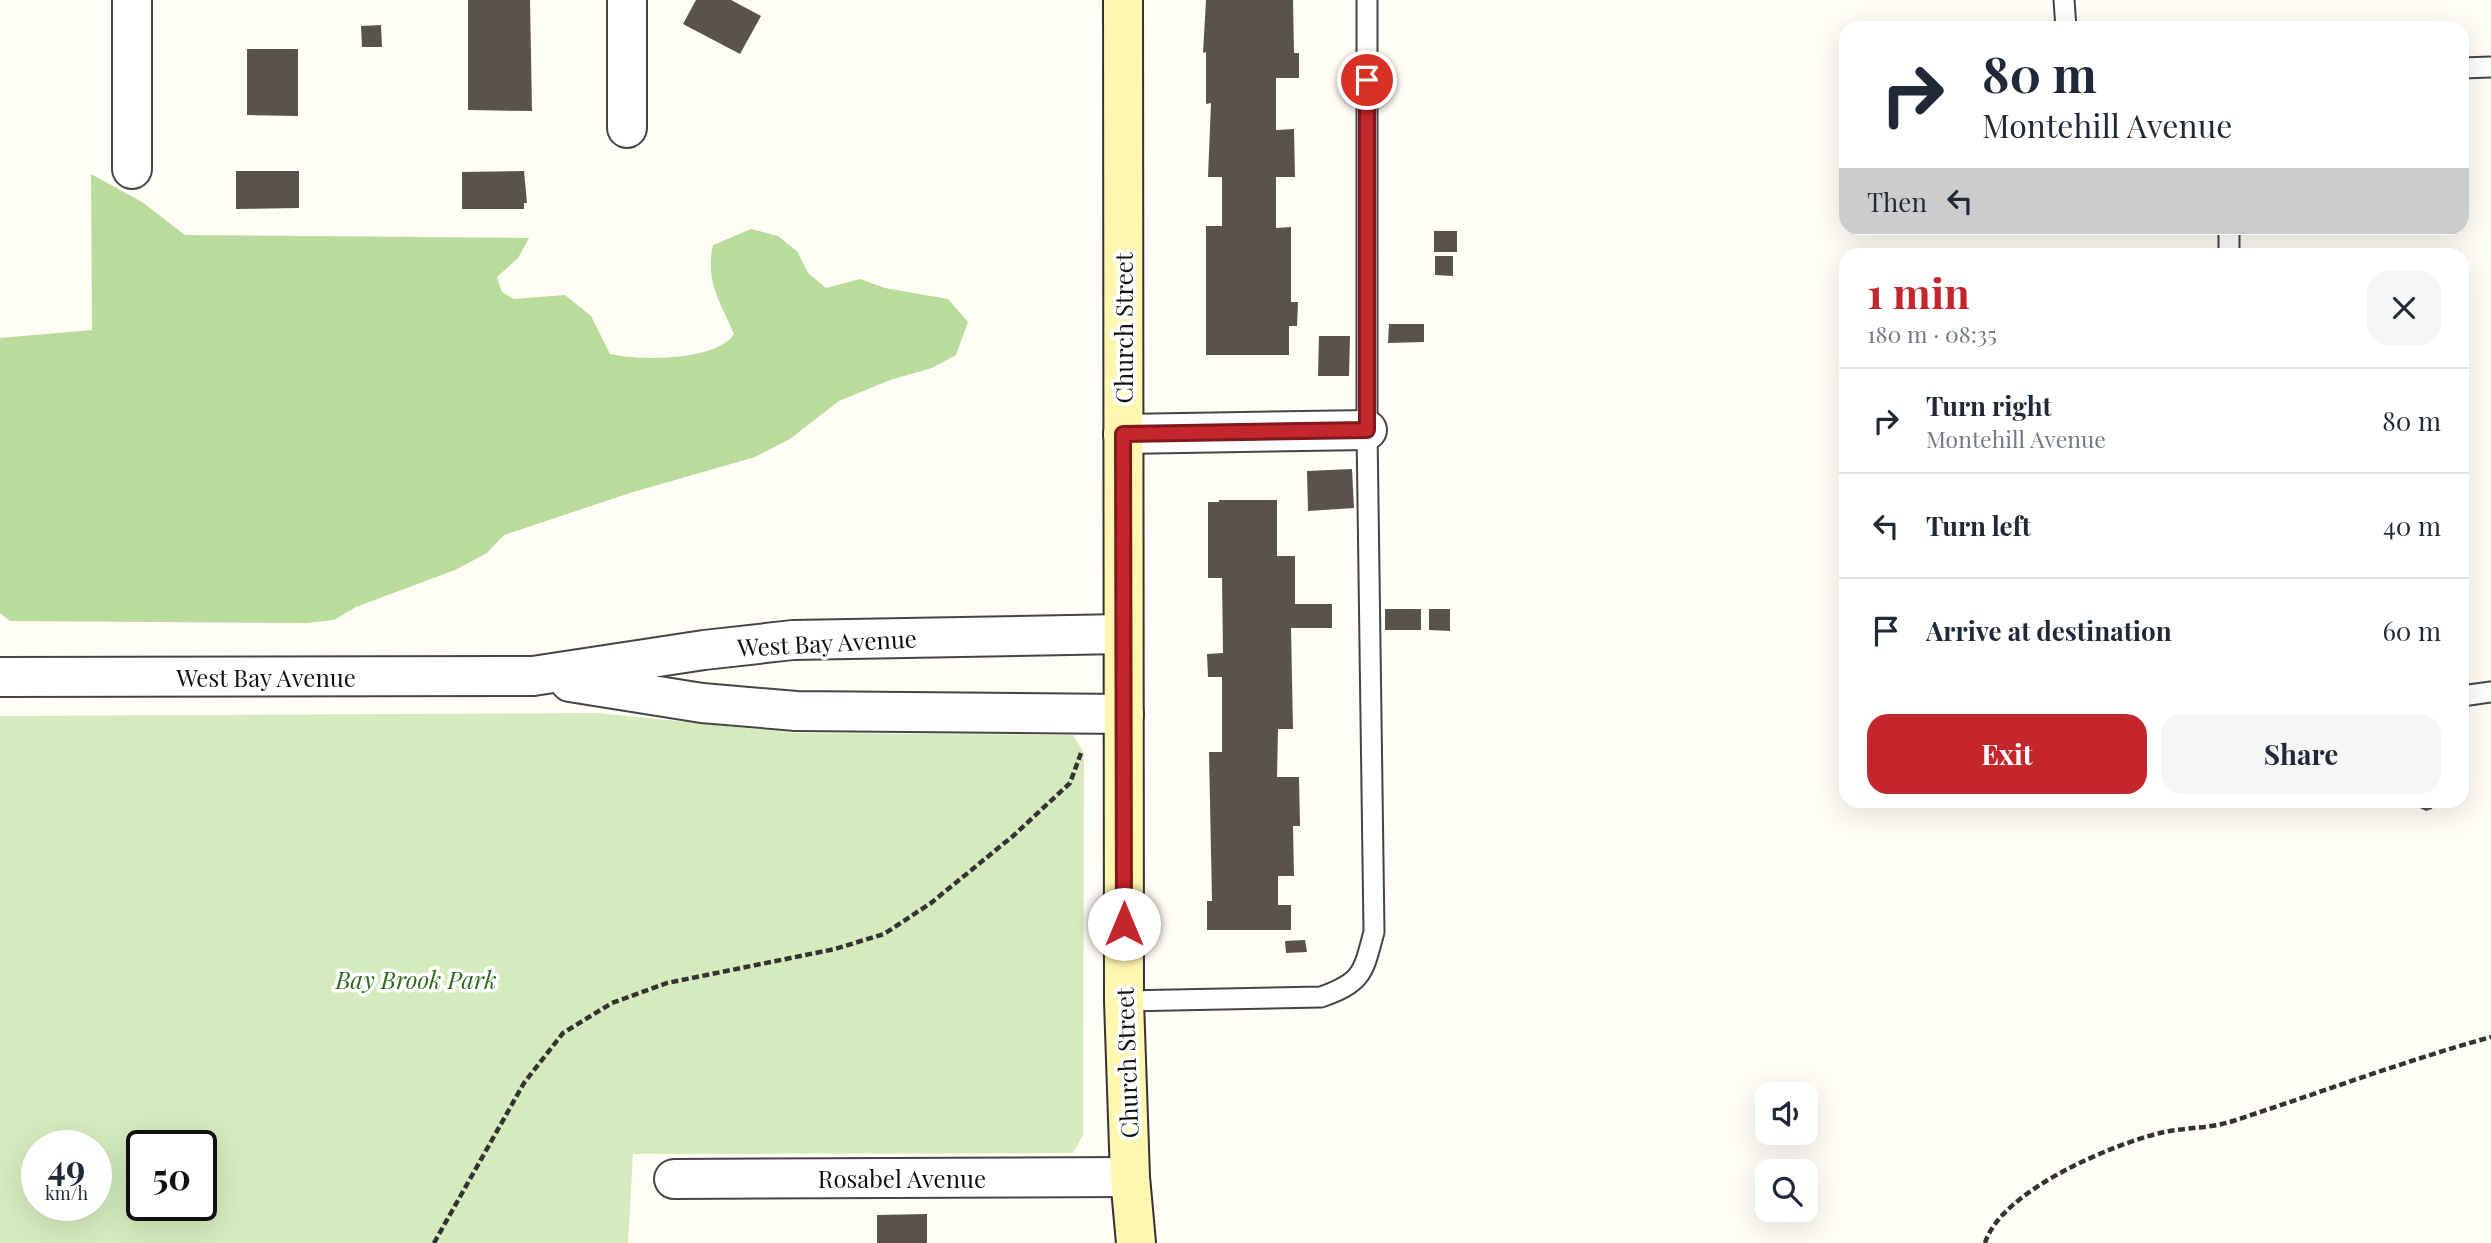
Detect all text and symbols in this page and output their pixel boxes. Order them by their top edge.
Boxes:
text: 80 m [1982,40,2097,105]
icon: right [1867,49,1958,140]
pin [1337,50,1397,110]
icon: arrive [1348,61,1386,99]
text: Montehill Avenue [1982,103,2232,146]
icon: left [1941,182,1979,220]
text: Then [1867,184,1927,219]
street label: Church Street [1107,252,1139,403]
text: 1 min [1867,264,1970,320]
button: close [2367,271,2441,345]
text: 180 m · 08:35 [1867,318,1997,349]
text: Turn right [1926,388,2052,423]
icon: right [1867,402,1905,440]
text: 80 m [2382,403,2441,438]
text: Montehill Avenue [1926,423,2106,454]
icon: left [1867,507,1905,545]
text: Turn left [1926,508,2031,543]
text: 40 m [2383,508,2441,543]
icon: arrive [1867,612,1905,650]
text: Arrive at destination [1926,613,2172,648]
text: 60 m [2382,613,2441,648]
street label: West Bay Avenue [735,621,918,663]
street label: West Bay Avenue [175,661,356,693]
button: Exit [1867,714,2147,794]
button: Share [2161,714,2441,794]
position arrow [1087,887,1161,961]
park label: Bay Brook Park [334,963,497,995]
street label: Church Street [1107,987,1145,1139]
map controls [1755,1082,1818,1222]
button: sound [1755,1082,1818,1145]
speed limit sign: 50 [126,1130,217,1221]
text: 49 [48,1143,85,1190]
button: search [1755,1159,1818,1222]
street label: Rosabel Avenue [818,1162,986,1194]
text: km/h [45,1181,88,1205]

